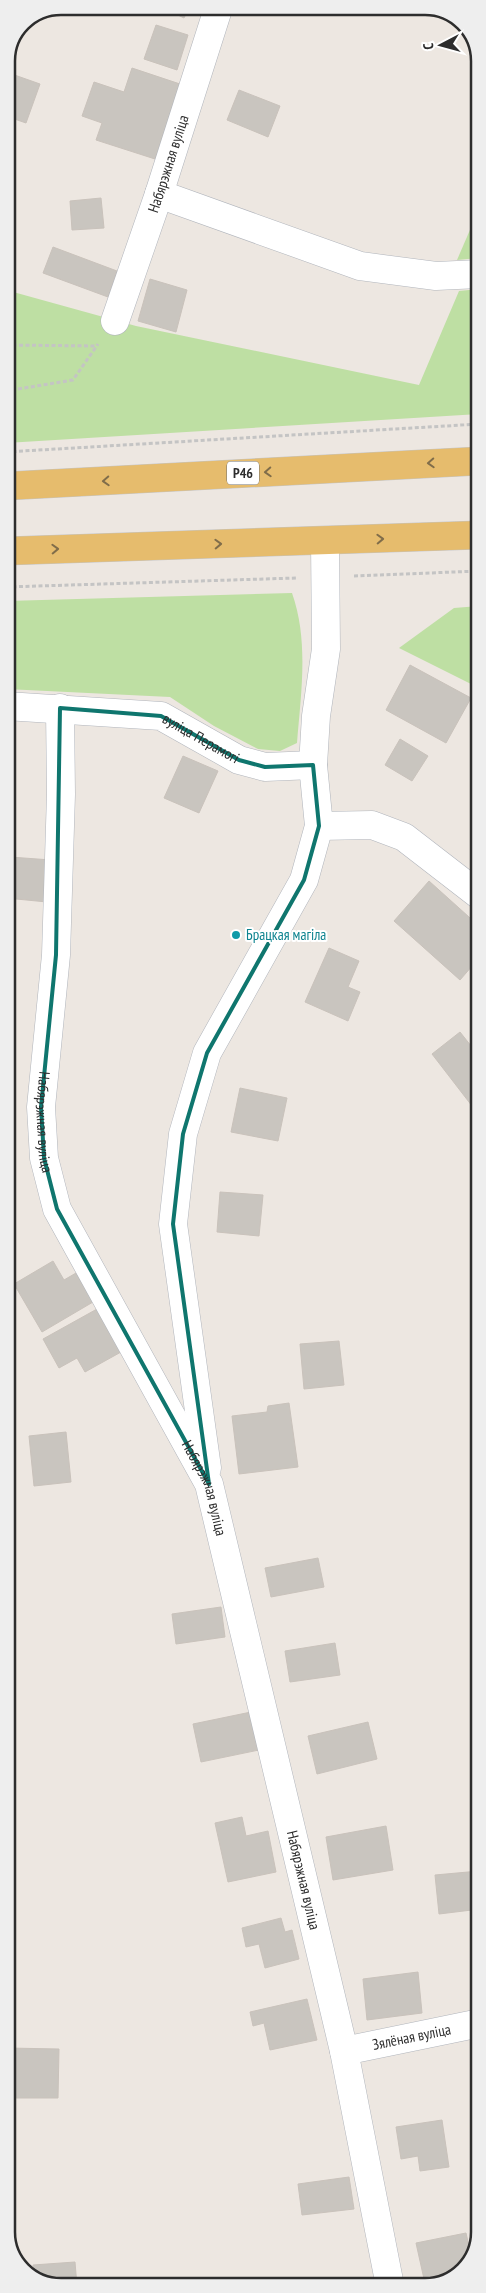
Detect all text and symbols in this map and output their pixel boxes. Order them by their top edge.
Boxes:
north arrow [416,20,466,70]
text: С [419,42,437,50]
street label: Набярэжная вуліца [143,112,193,215]
one-way arrow [426,458,434,469]
road number: Р46 [227,462,259,484]
one-way arrow [264,467,272,477]
one-way arrow [102,475,110,486]
one-way arrow [376,533,384,544]
one-way arrow [214,539,222,549]
one-way arrow [52,544,59,554]
street label: вуліца Перамогі [159,709,243,767]
place label: Брацкая магіла [246,925,326,944]
marker: Брацкая магіла [230,929,242,941]
street label: Набярэжная вуліца [32,1071,57,1175]
street label: Набярэжная вуліца [178,1437,231,1538]
street label: Набярэжная вуліца [283,1828,325,1932]
street label: Зялёная вуліца [371,2019,452,2054]

